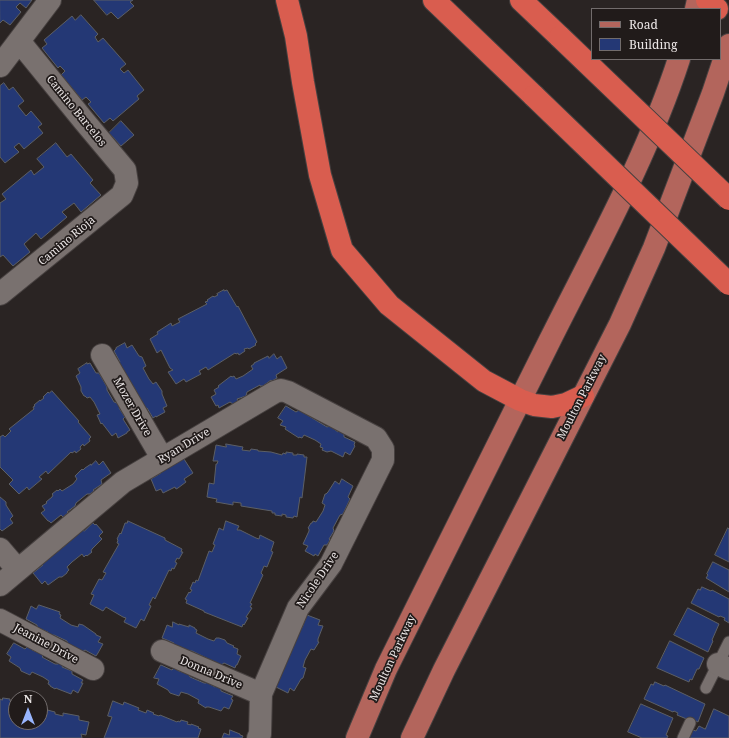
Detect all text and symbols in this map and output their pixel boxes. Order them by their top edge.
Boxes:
legend [591,8,721,60]
text: Road [629,16,658,33]
text: Building [629,36,677,53]
street label: Camino Barcelos [43,73,109,149]
street label: Camino Rioja [36,214,98,268]
street label: Moulton Parkway [555,352,609,442]
street label: Mozer Drive [110,375,154,439]
street label: Ryan Drive [156,425,212,467]
street label: Nicole Drive [294,549,342,611]
street label: Moulton Parkway [367,613,419,703]
street label: Jeanine Drive [11,621,81,667]
street label: Donna Drive [178,654,244,692]
north arrow [8,690,48,730]
text: N [24,691,32,706]

